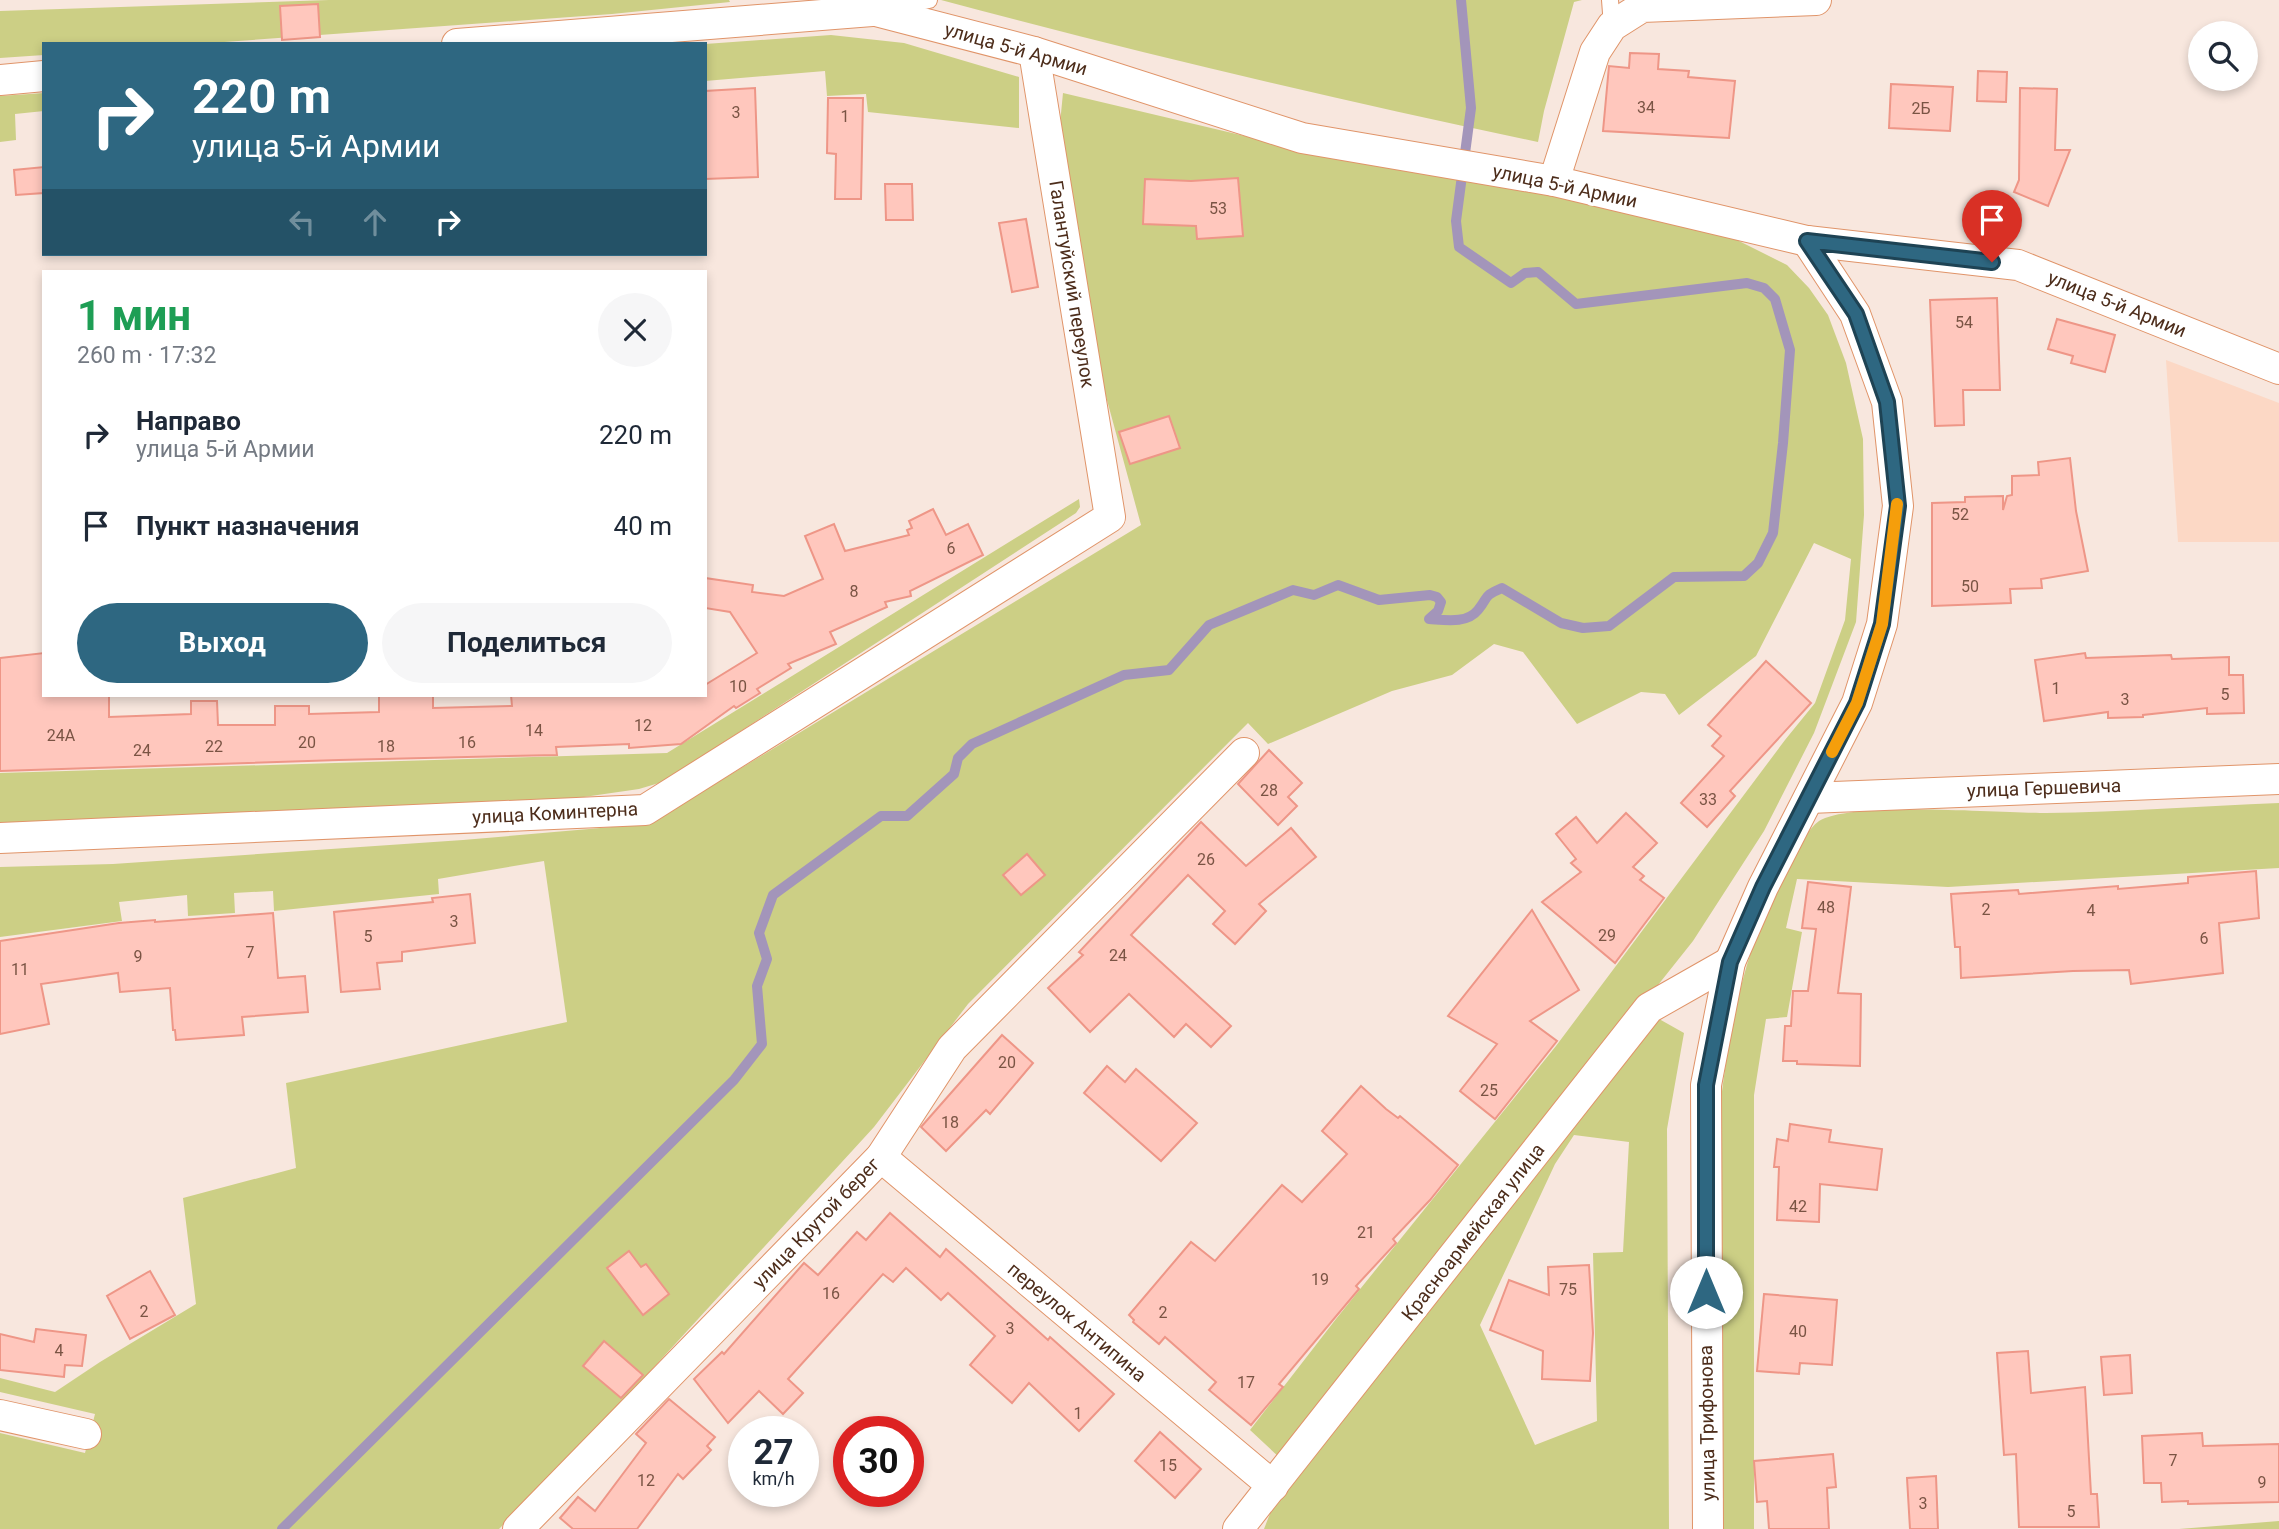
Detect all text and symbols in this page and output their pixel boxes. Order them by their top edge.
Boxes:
street label: улица 5-й Армии [942,18,1090,80]
map controls [2188,21,2258,91]
button: search [2188,21,2258,91]
text: 220 m [192,68,331,125]
icon: right [77,70,168,161]
house number: 34 [1637,98,1655,117]
house number: 2Б [1911,99,1931,118]
house number: 3 [732,103,741,122]
house number: 1 [841,107,850,126]
text: улица 5-й Армии [192,127,441,165]
street label: улица 5-й Армии [1490,159,1640,213]
street label: Галантуйский переулок [1044,179,1100,390]
pin [1962,190,2022,262]
house number: 53 [1209,199,1227,218]
icon: arrive [1973,201,2011,239]
icon: left [283,203,321,241]
icon: ahead [356,203,394,241]
icon: right [429,203,467,241]
street label: улица 5-й Армии [2044,266,2190,342]
text: 1 мин [77,291,191,340]
button: close [598,293,672,367]
house number: 54 [1955,313,1973,332]
text: 260 m · 17:32 [77,342,216,369]
text: Направо [136,406,241,436]
icon: right [77,416,115,454]
text: 220 m [599,420,672,450]
text: улица 5-й Армии [136,436,315,463]
house number: 52 [1951,505,1969,524]
icon: arrive [77,507,115,545]
text: Пункт назначения [136,511,360,541]
text: 40 m [614,511,672,541]
house number: 6 [947,539,956,558]
house number: 50 [1961,577,1979,596]
house number: 8 [850,582,859,601]
button: Выход [77,603,368,683]
button: Поделиться [382,603,672,683]
house number: 10 [729,677,747,696]
house number: 1 [2052,679,2061,698]
house number: 5 [2221,685,2230,704]
house number: 3 [2121,690,2130,709]
house number: 12 [634,716,652,735]
house number: 14 [525,721,543,740]
house number: 24А [47,726,76,745]
house number: 20 [298,733,316,752]
house number: 16 [458,733,476,752]
house number: 22 [205,737,223,756]
house number: 18 [377,737,395,756]
house number: 24 [133,741,151,760]
street label: улица Гершевича [1966,774,2122,802]
house number: 28 [1260,781,1278,800]
house number: 33 [1699,790,1717,809]
street label: улица Коминтерна [471,797,639,829]
house number: 26 [1197,850,1215,869]
house number: 48 [1817,898,1835,917]
house number: 2 [1982,900,1991,919]
house number: 4 [2087,901,2096,920]
house number: 3 [450,912,459,931]
house number: 29 [1598,926,1616,945]
house number: 5 [364,927,373,946]
house number: 6 [2200,929,2209,948]
house number: 7 [246,943,255,962]
house number: 24 [1109,946,1127,965]
house number: 9 [134,947,143,966]
house number: 11 [11,960,29,979]
house number: 20 [998,1053,1016,1072]
house number: 25 [1480,1081,1498,1100]
house number: 18 [941,1113,959,1132]
street label: Красноармейская улица [1397,1139,1549,1325]
street label: улица Крутой берег [748,1153,884,1293]
house number: 42 [1789,1197,1807,1216]
house number: 21 [1357,1223,1375,1242]
position arrow [1669,1255,1743,1329]
street label: переулок Антипина [1003,1257,1151,1387]
house number: 19 [1311,1270,1329,1289]
house number: 75 [1559,1280,1577,1299]
house number: 16 [822,1284,840,1303]
house number: 2 [140,1302,149,1321]
house number: 2 [1159,1303,1168,1322]
house number: 3 [1006,1319,1015,1338]
house number: 40 [1789,1322,1807,1341]
house number: 4 [55,1341,64,1360]
street label: улица Трифонова [1694,1345,1720,1501]
house number: 17 [1237,1373,1255,1392]
house number: 1 [1074,1404,1083,1423]
speed limit sign: 30 [833,1416,924,1507]
text: 27 [753,1432,794,1473]
house number: 7 [2169,1451,2178,1470]
house number: 15 [1159,1456,1177,1475]
text: km/h [752,1468,795,1489]
house number: 12 [637,1471,655,1490]
house number: 9 [2258,1473,2267,1492]
house number: 3 [1919,1494,1928,1513]
house number: 5 [2067,1502,2076,1521]

